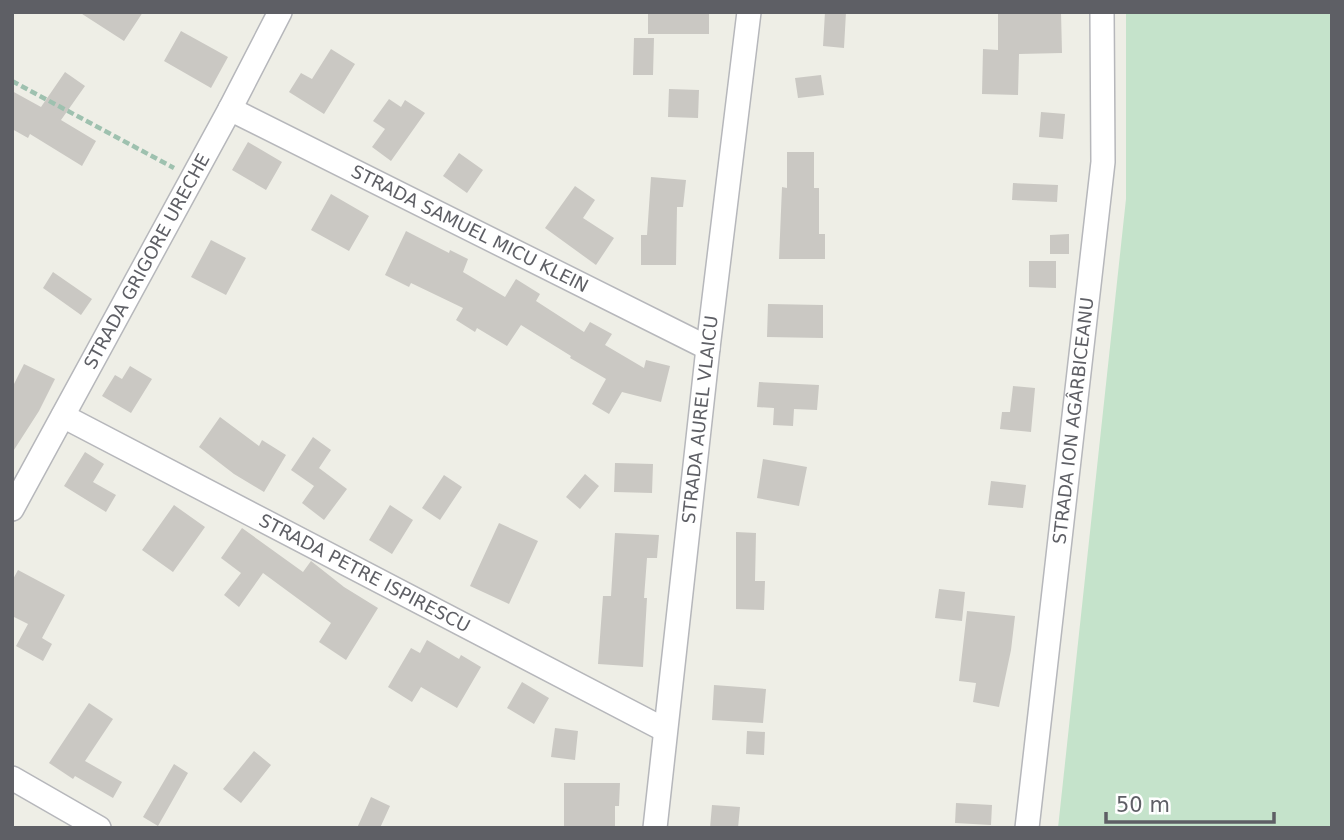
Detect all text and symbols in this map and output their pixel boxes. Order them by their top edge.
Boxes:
street label: STRADA GRIGORE URECHE [79,150,214,373]
street label: STRADA SAMUEL MICU KLEIN [348,160,592,296]
street label: STRADA ION AGÂRBICEANU [1048,296,1097,545]
street label: STRADA AUREL VLAICU [678,314,722,525]
street label: STRADA PETRE ISPIRESCU [256,509,474,636]
scale bar [1106,780,1274,824]
text: 50 m [1116,793,1170,817]

